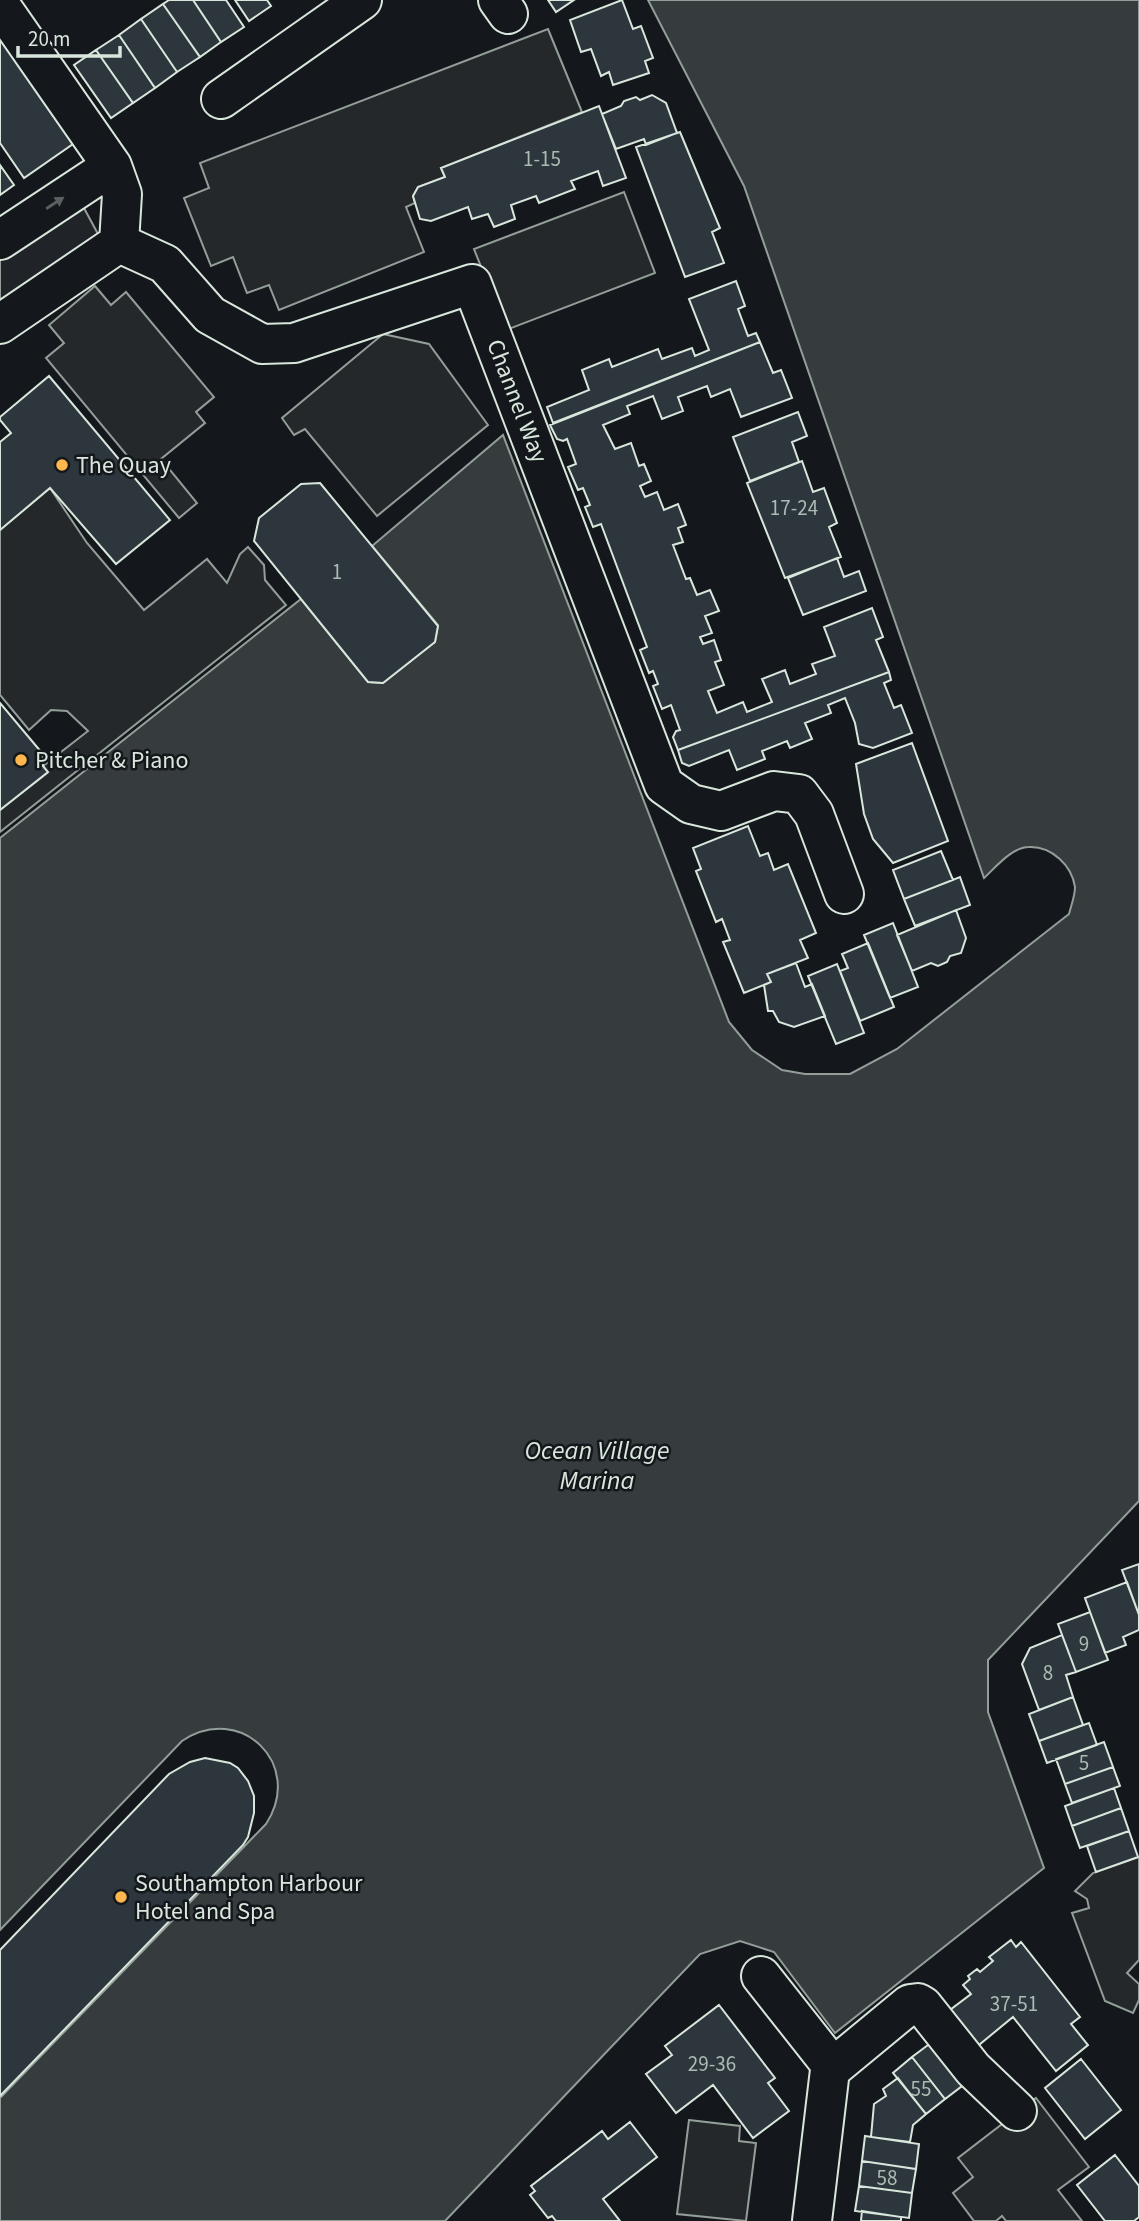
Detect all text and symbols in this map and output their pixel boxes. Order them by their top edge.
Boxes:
scale bar [18,14,119,58]
text: 20 m [28,24,70,54]
house number: 1-15 [523,144,561,174]
one-way arrow [46,197,65,210]
street label: Channel Way [477,334,557,468]
place label: The Quay [76,448,171,483]
marker: The Quay [54,457,70,473]
house number: 17-24 [770,493,818,523]
house number: 1 [332,557,342,587]
place label: Pitcher & Piano [35,743,188,778]
marker: Pitcher & Piano [13,752,29,768]
water label: Ocean Village Marina [525,1432,669,1499]
house number: 9 [1079,1629,1089,1659]
house number: 8 [1043,1658,1053,1688]
house number: 5 [1079,1748,1089,1778]
place label: Southampton Harbour Hotel and Spa [135,1866,363,1929]
marker: Southampton Harbour Hotel and Spa [113,1889,129,1905]
house number: 37-51 [990,1989,1038,2019]
house number: 29-36 [688,2049,736,2079]
house number: 55 [911,2074,931,2104]
house number: 58 [877,2163,897,2193]

